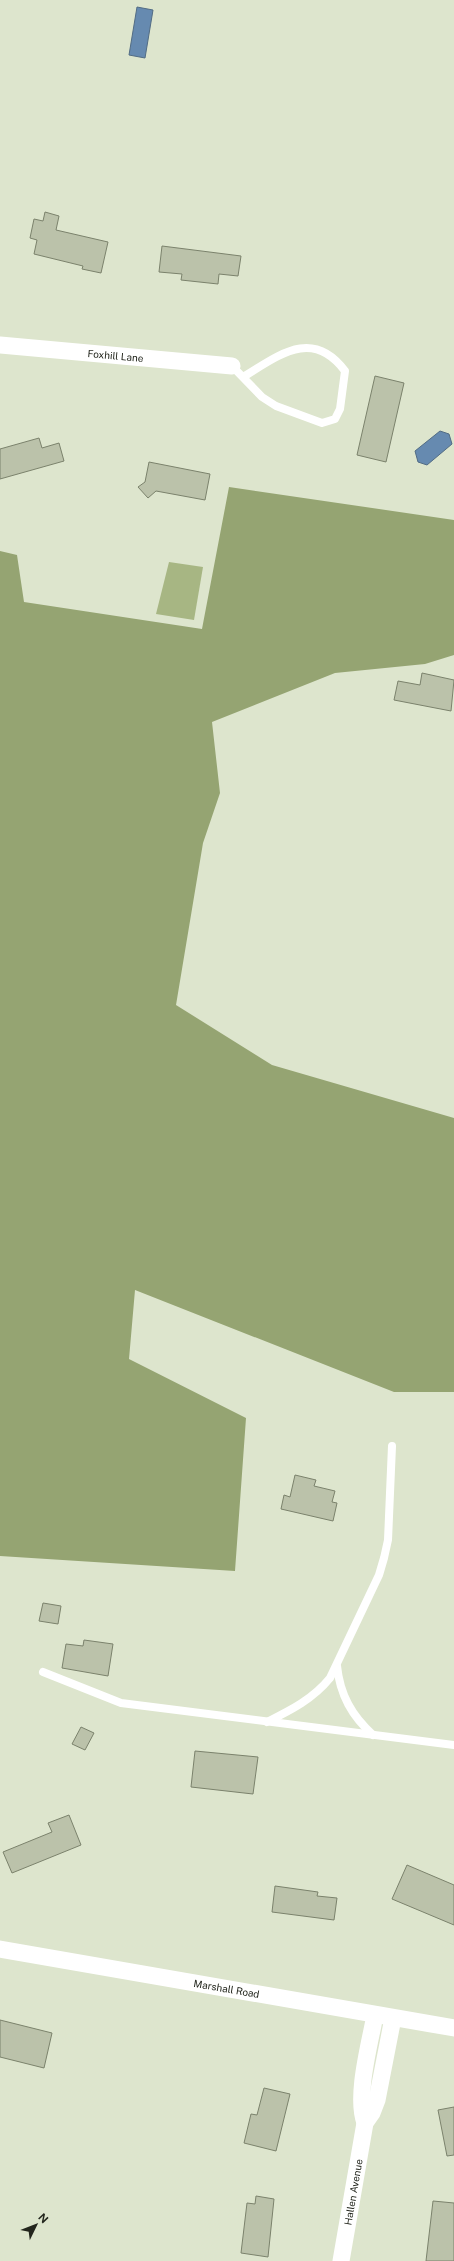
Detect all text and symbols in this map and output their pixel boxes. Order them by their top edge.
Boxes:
street label: Foxhill Lane [87,347,144,364]
street label: Marshall Road [193,1977,260,2000]
street label: Hallen Avenue [341,2158,365,2226]
north arrow [16,2205,56,2245]
text: N [36,2211,51,2225]

